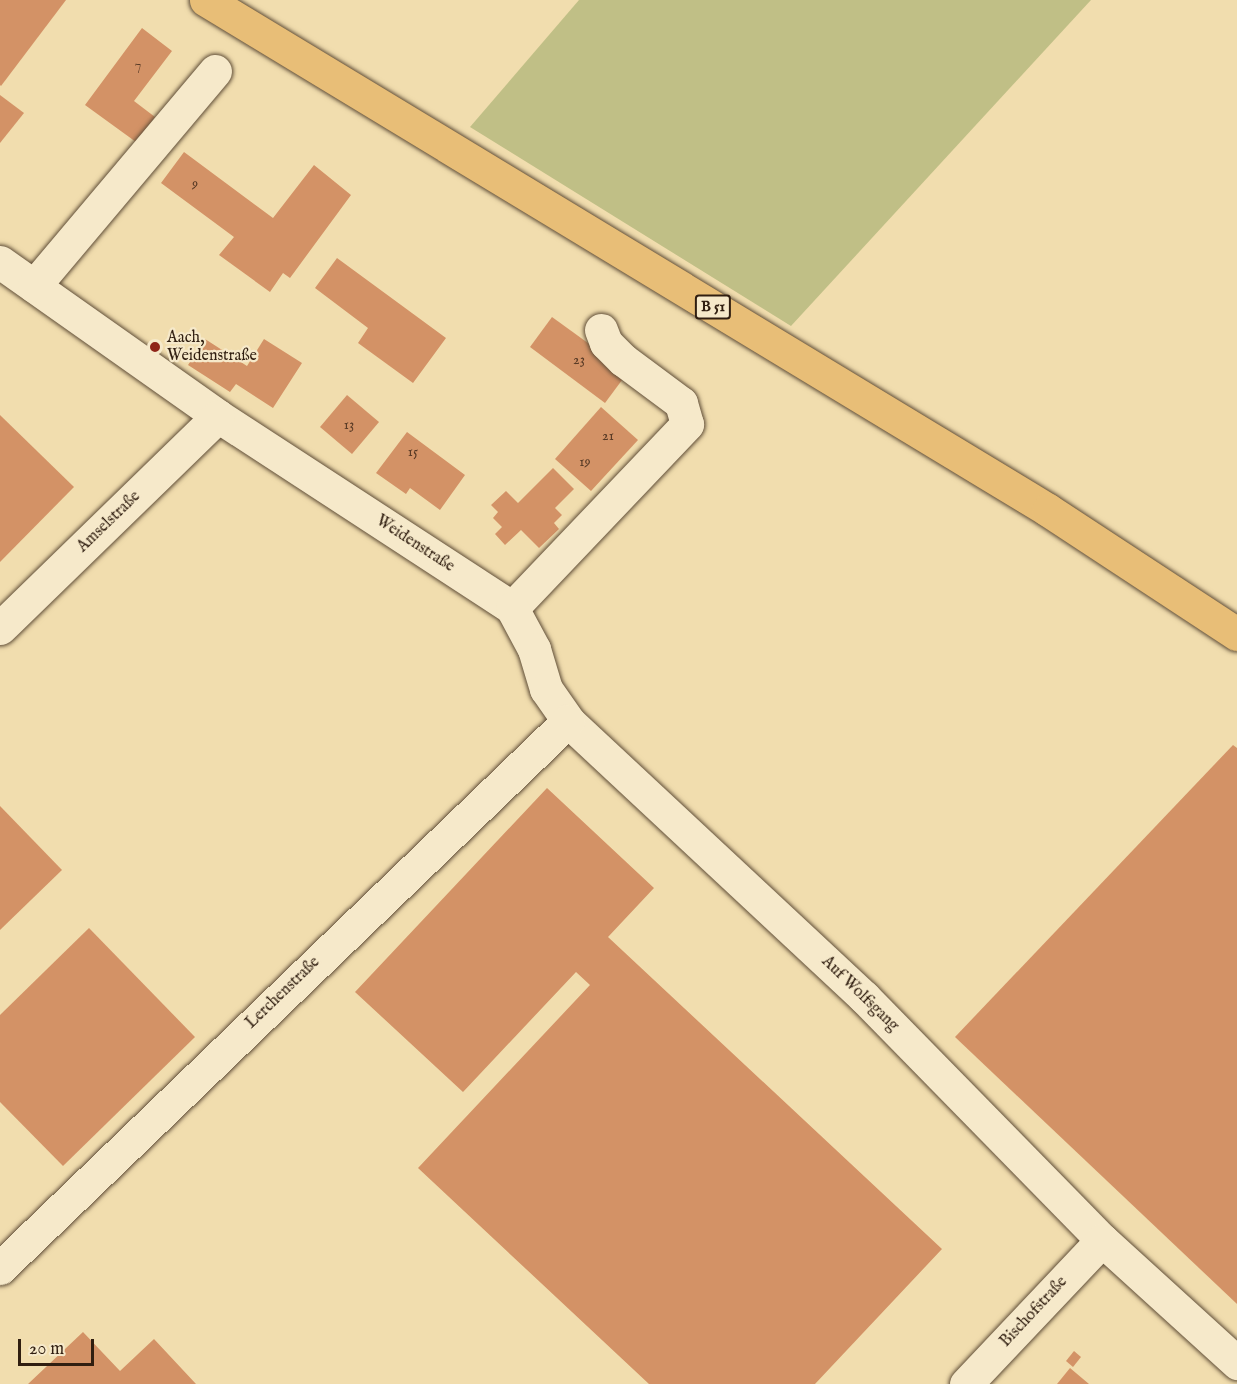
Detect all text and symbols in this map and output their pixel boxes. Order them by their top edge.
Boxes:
house number: 7 [135,57,141,73]
house number: 9 [192,176,198,192]
road number: B 51 [694,295,732,319]
place label: Aach, Weidenstraße [167,328,257,366]
marker: Aach, Weidenstraße [148,340,162,354]
house number: 23 [573,352,585,368]
house number: 13 [344,417,354,433]
house number: 21 [602,428,614,444]
house number: 15 [408,444,418,460]
house number: 19 [579,454,591,470]
street label: Amselstraße [74,487,144,557]
street label: Weidenstraße [372,511,458,577]
street label: Auf Wolfsgang [817,952,903,1036]
street label: Lerchenstraße [242,953,324,1033]
street label: Bischofstraße [996,1273,1072,1351]
scale bar [21,1327,98,1365]
text: 20 m [29,1338,64,1361]

